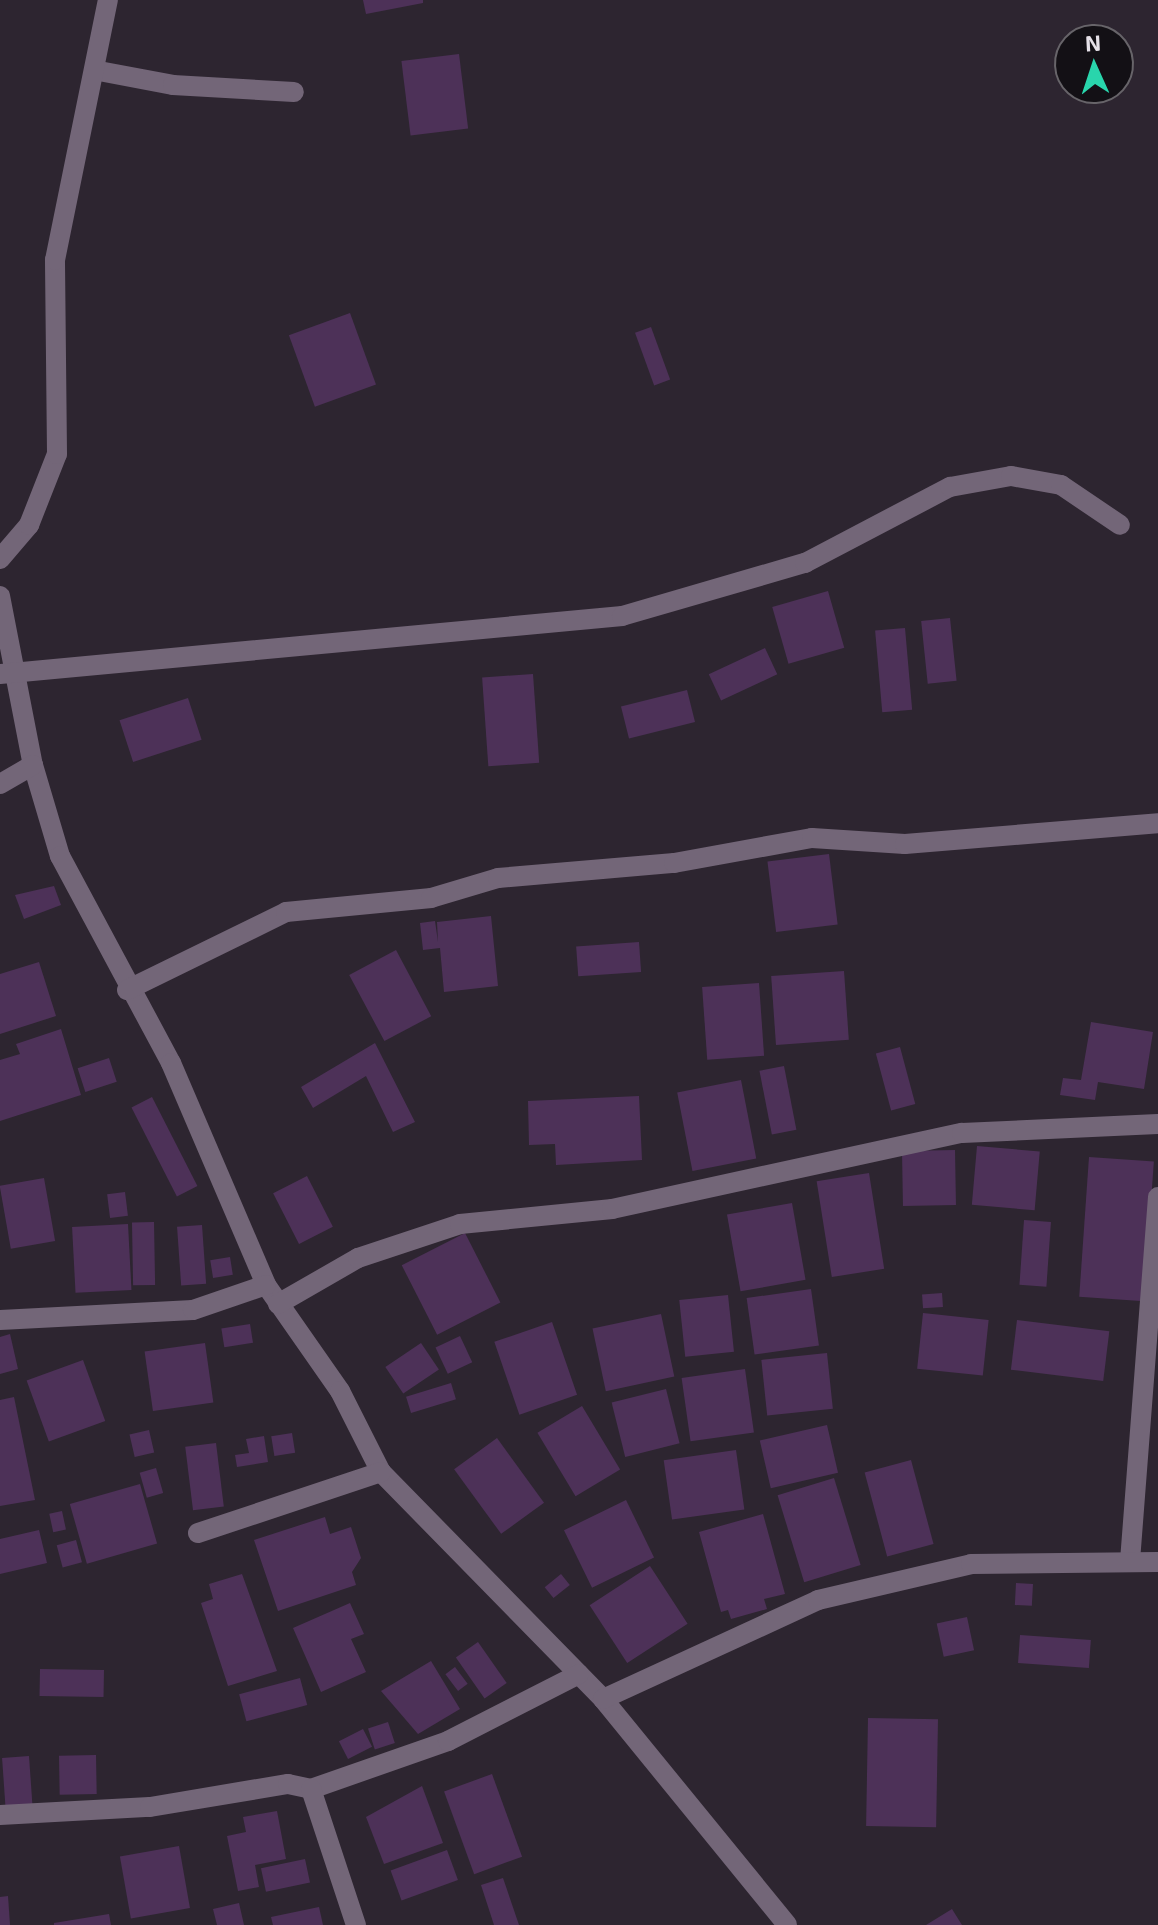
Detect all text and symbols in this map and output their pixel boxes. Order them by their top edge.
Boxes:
north arrow [1054,24,1134,104]
text: N [1084,29,1101,55]

